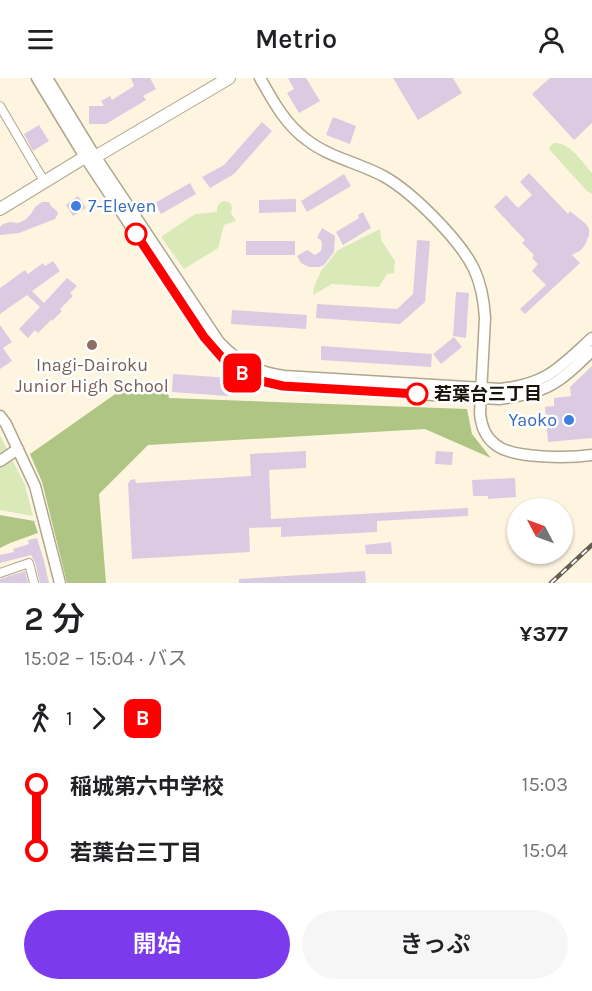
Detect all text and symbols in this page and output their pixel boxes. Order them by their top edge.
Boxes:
icon: menu [24,23,57,56]
text: Metrio [255,23,337,55]
icon: person [535,23,568,56]
place label: 7-Eleven [88,195,156,217]
marker: 7-Eleven [69,199,83,213]
unlabelled marker [125,223,147,245]
marker: Inagi-Dairoku Junior High School [85,338,99,352]
place label: Inagi-Dairoku Junior High School [15,354,169,397]
line badge: B [222,354,262,392]
text: B [235,361,249,385]
marker: 若葉台三丁目 [406,383,428,405]
place label: 若葉台三丁目 [434,383,542,405]
place label: Yaoko [508,409,557,431]
marker: Yaoko [562,413,576,427]
north arrow [507,498,573,564]
map controls [507,498,573,564]
text: 2 分 [24,600,85,638]
text: ¥377 [520,621,568,647]
text: 15:02 – 15:04 · バス [24,647,188,670]
icon: walk [24,702,57,735]
icon: forward [82,702,115,735]
text: B [136,706,149,730]
text: 1 [66,707,73,730]
text: 15:03 [522,773,568,796]
text: 稲城第六中学校 [70,774,224,800]
text: 15:04 [522,839,568,862]
text: 若葉台三丁目 [70,840,202,866]
button: 開始 [24,910,290,979]
button: きっぷ [302,910,568,979]

